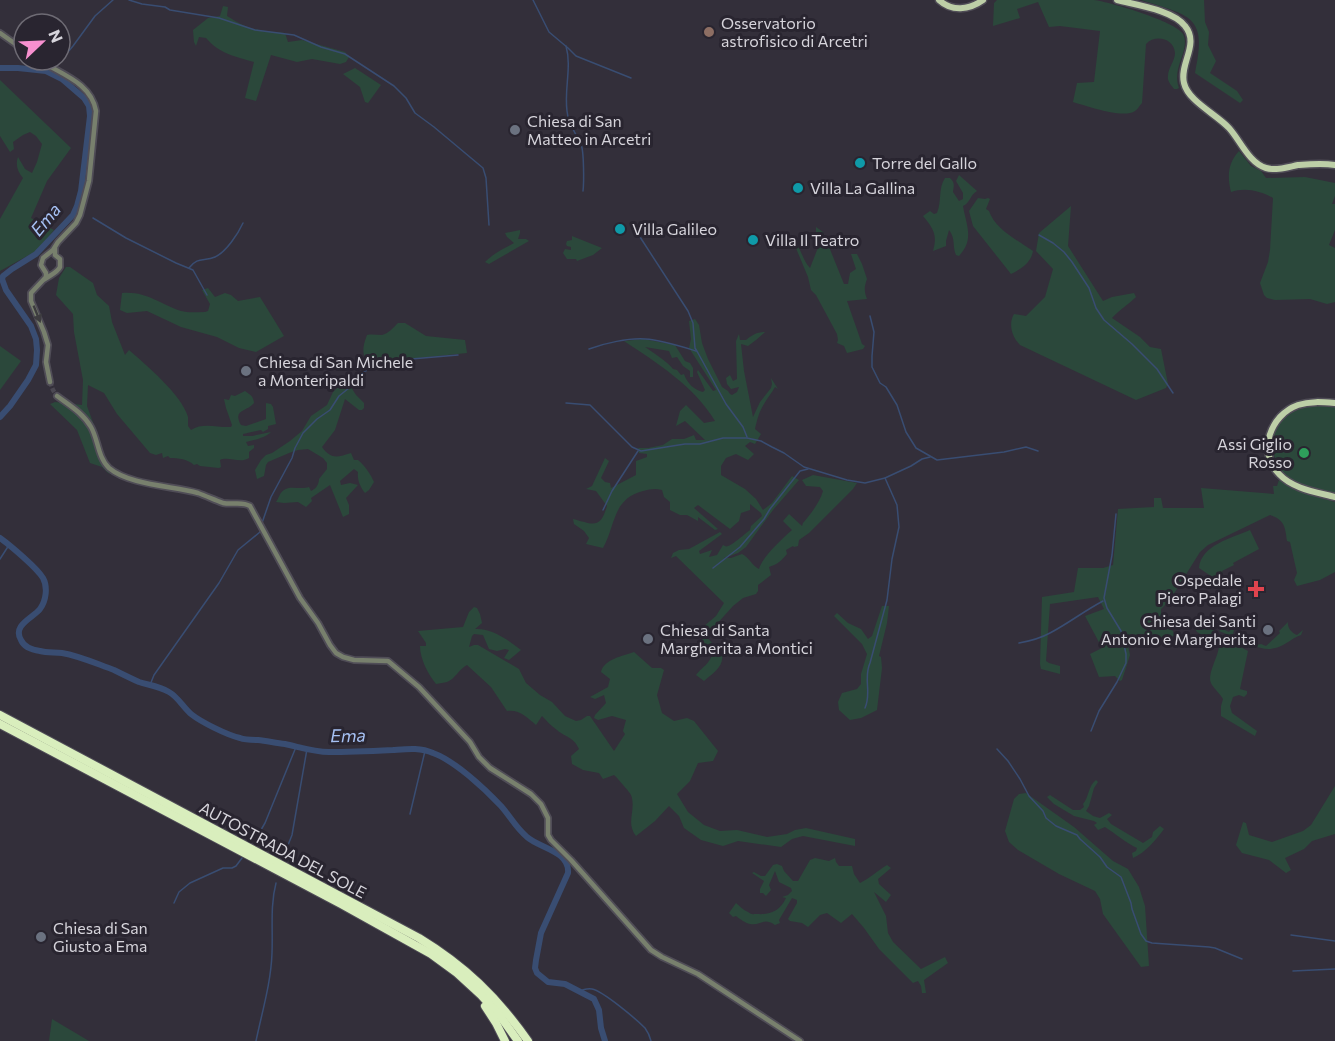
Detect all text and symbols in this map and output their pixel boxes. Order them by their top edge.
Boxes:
north arrow [12,12,72,72]
place label: Osservatorio astrofisico di Arcetri [721,13,868,50]
marker: Osservatorio astrofisico di Arcetri [702,25,716,39]
text: N [45,27,67,45]
place label: Chiesa di San Matteo in Arcetri [527,111,651,148]
marker: Chiesa di San Matteo in Arcetri [508,123,522,137]
place label: Torre del Gallo [872,153,977,172]
marker: Torre del Gallo [853,156,867,170]
place label: Villa La Gallina [810,178,915,197]
marker: Villa La Gallina [791,181,805,195]
water label: Ema [25,199,65,240]
place label: Villa Galileo [632,219,717,238]
marker: Villa Galileo [613,222,627,236]
place label: Villa Il Teatro [765,230,859,249]
marker: Villa Il Teatro [746,233,760,247]
one-way arrow [32,306,42,324]
place label: Chiesa di San Michele a Monteripaldi [258,352,413,389]
marker: Chiesa di San Michele a Monteripaldi [239,364,253,378]
place label: Assi Giglio Rosso [1217,434,1292,471]
marker: Assi Giglio Rosso [1297,446,1311,460]
place label: Ospedale Piero Palagi [1157,570,1242,607]
marker: Ospedale Piero Palagi [1247,580,1265,598]
place label: Chiesa dei Santi Antonio e Margherita [1101,611,1256,648]
place label: Chiesa di Santa Margherita a Montici [660,620,813,657]
marker: Chiesa dei Santi Antonio e Margherita [1261,623,1275,637]
marker: Chiesa di Santa Margherita a Montici [641,632,655,646]
water label: Ema [330,724,366,746]
street label: AUTOSTRADA DEL SOLE [197,797,370,902]
place label: Chiesa di San Giusto a Ema [53,918,148,955]
marker: Chiesa di San Giusto a Ema [34,930,48,944]

